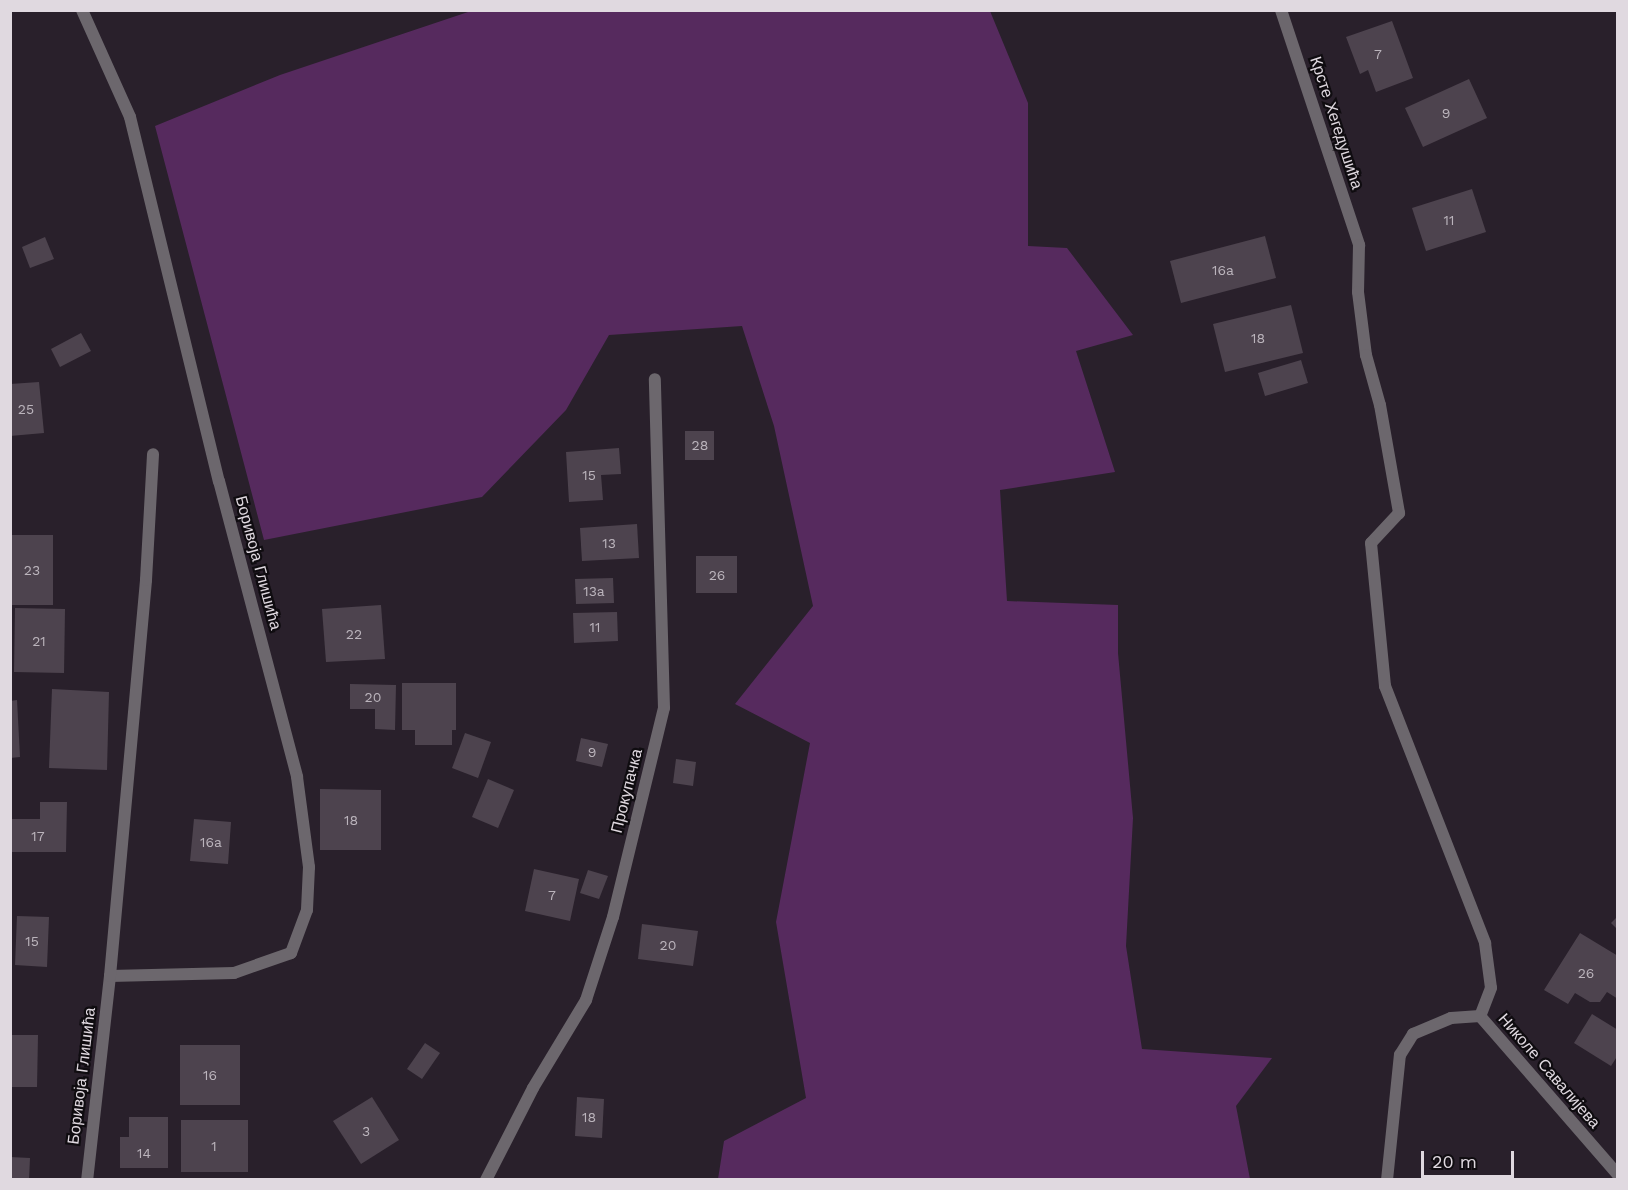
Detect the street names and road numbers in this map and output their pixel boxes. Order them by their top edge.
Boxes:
street label: Крсте Хегедушића [1306,54,1366,192]
street label: Боривоја Глишића [231,494,285,632]
street label: Прокупачка [607,747,647,835]
street label: Боривоја Глишића [64,1006,100,1146]
street label: Николе Савалијева [1494,1010,1604,1132]

